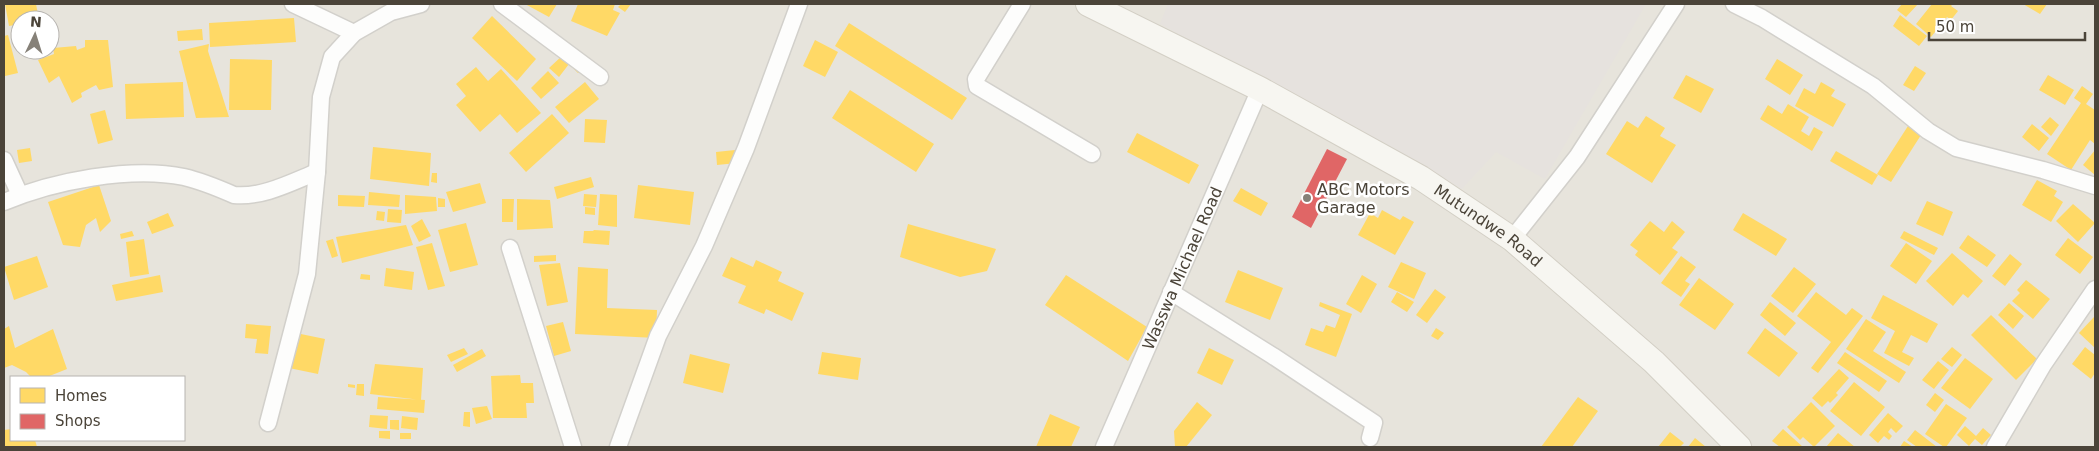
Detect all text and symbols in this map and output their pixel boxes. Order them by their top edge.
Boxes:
north arrow [10,10,60,60]
scale bar [1929,10,2085,42]
text: N [30,14,42,30]
text: 50 m [1936,18,1974,36]
place label: ABC Motors Garage [1317,180,1409,217]
street label: Mutundwe Road [1430,180,1546,271]
street label: Wasswa Michael Road [1139,184,1226,353]
marker: ABC Motors Garage [1301,192,1313,204]
legend [10,376,185,441]
text: Homes [55,387,107,405]
text: Shops [55,412,101,430]

